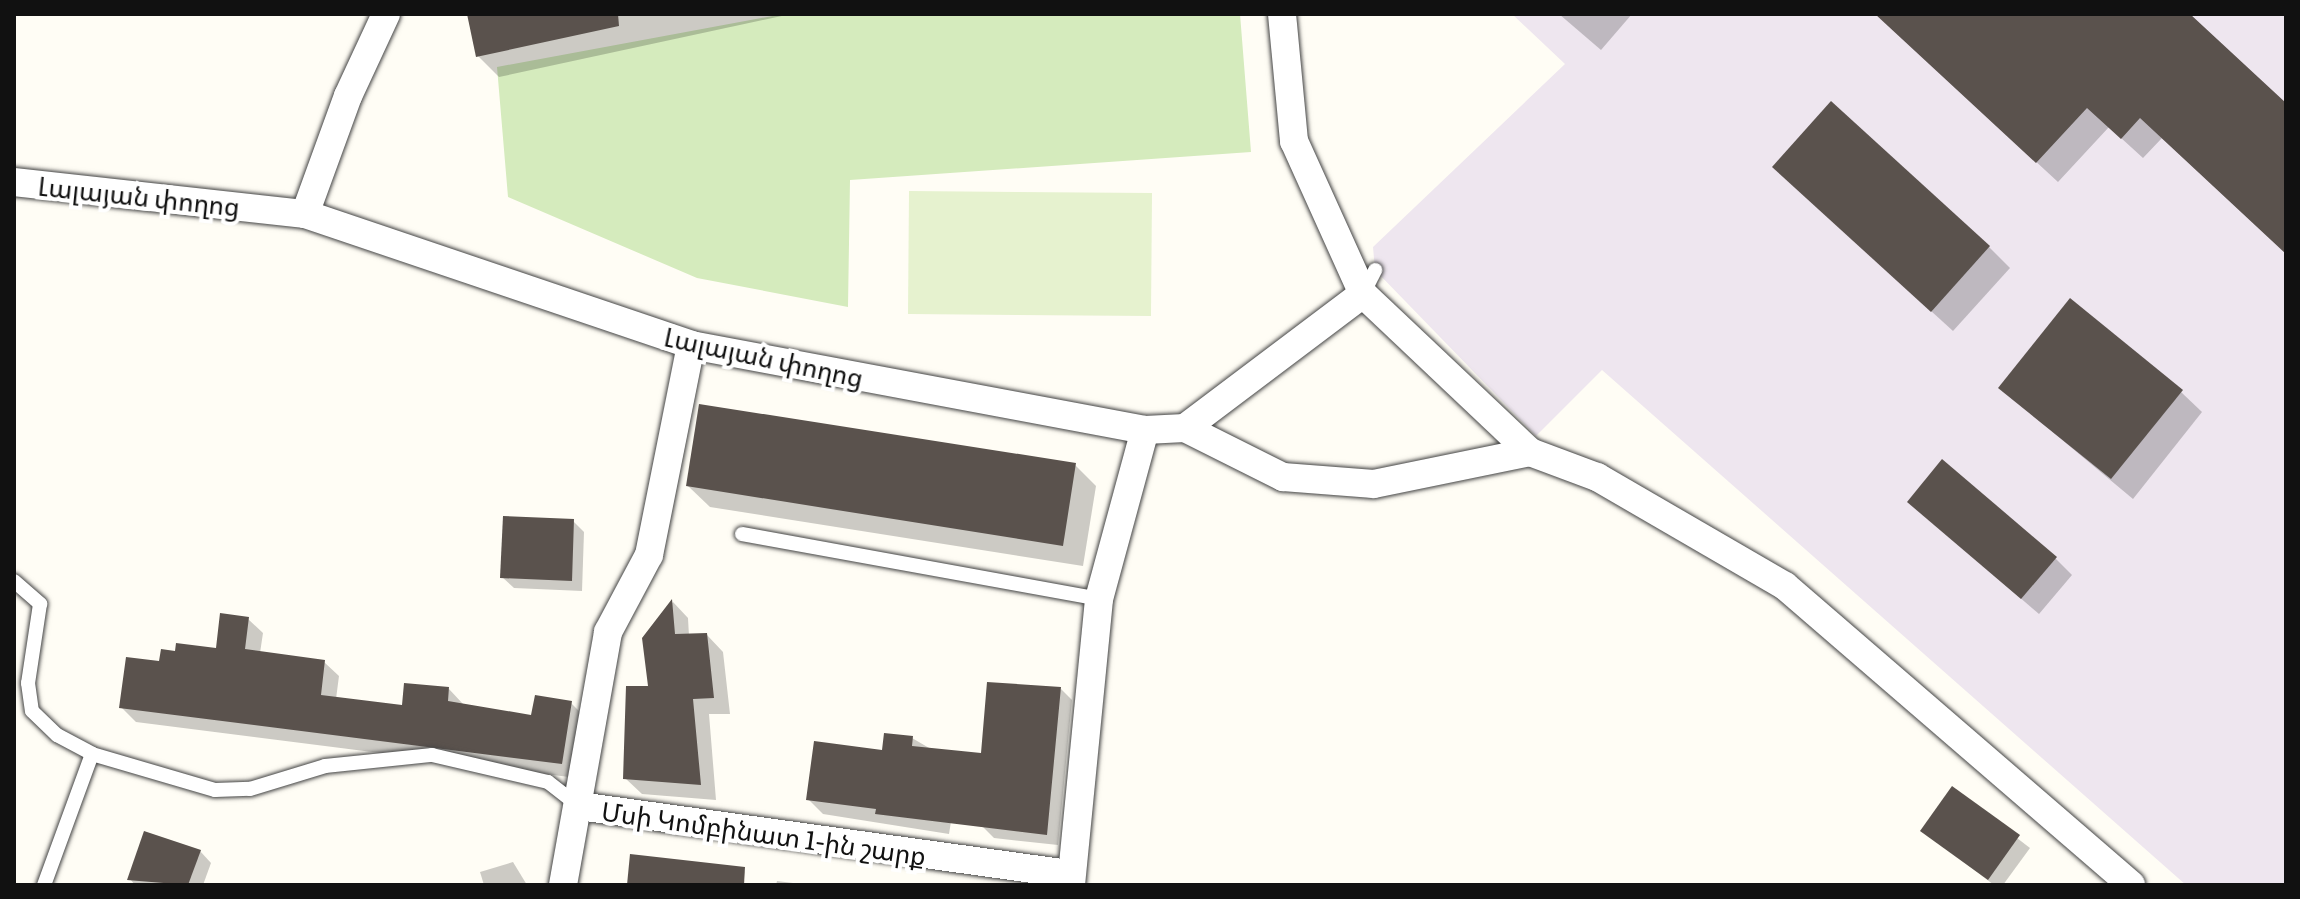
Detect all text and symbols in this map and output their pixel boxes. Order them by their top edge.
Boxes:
street label: Լալայան փողոց [37,169,241,221]
street label: Լալայան փողոց [662,320,866,392]
street label: Մսի Կոմբինատ 1-ին շարք [600,794,928,870]

